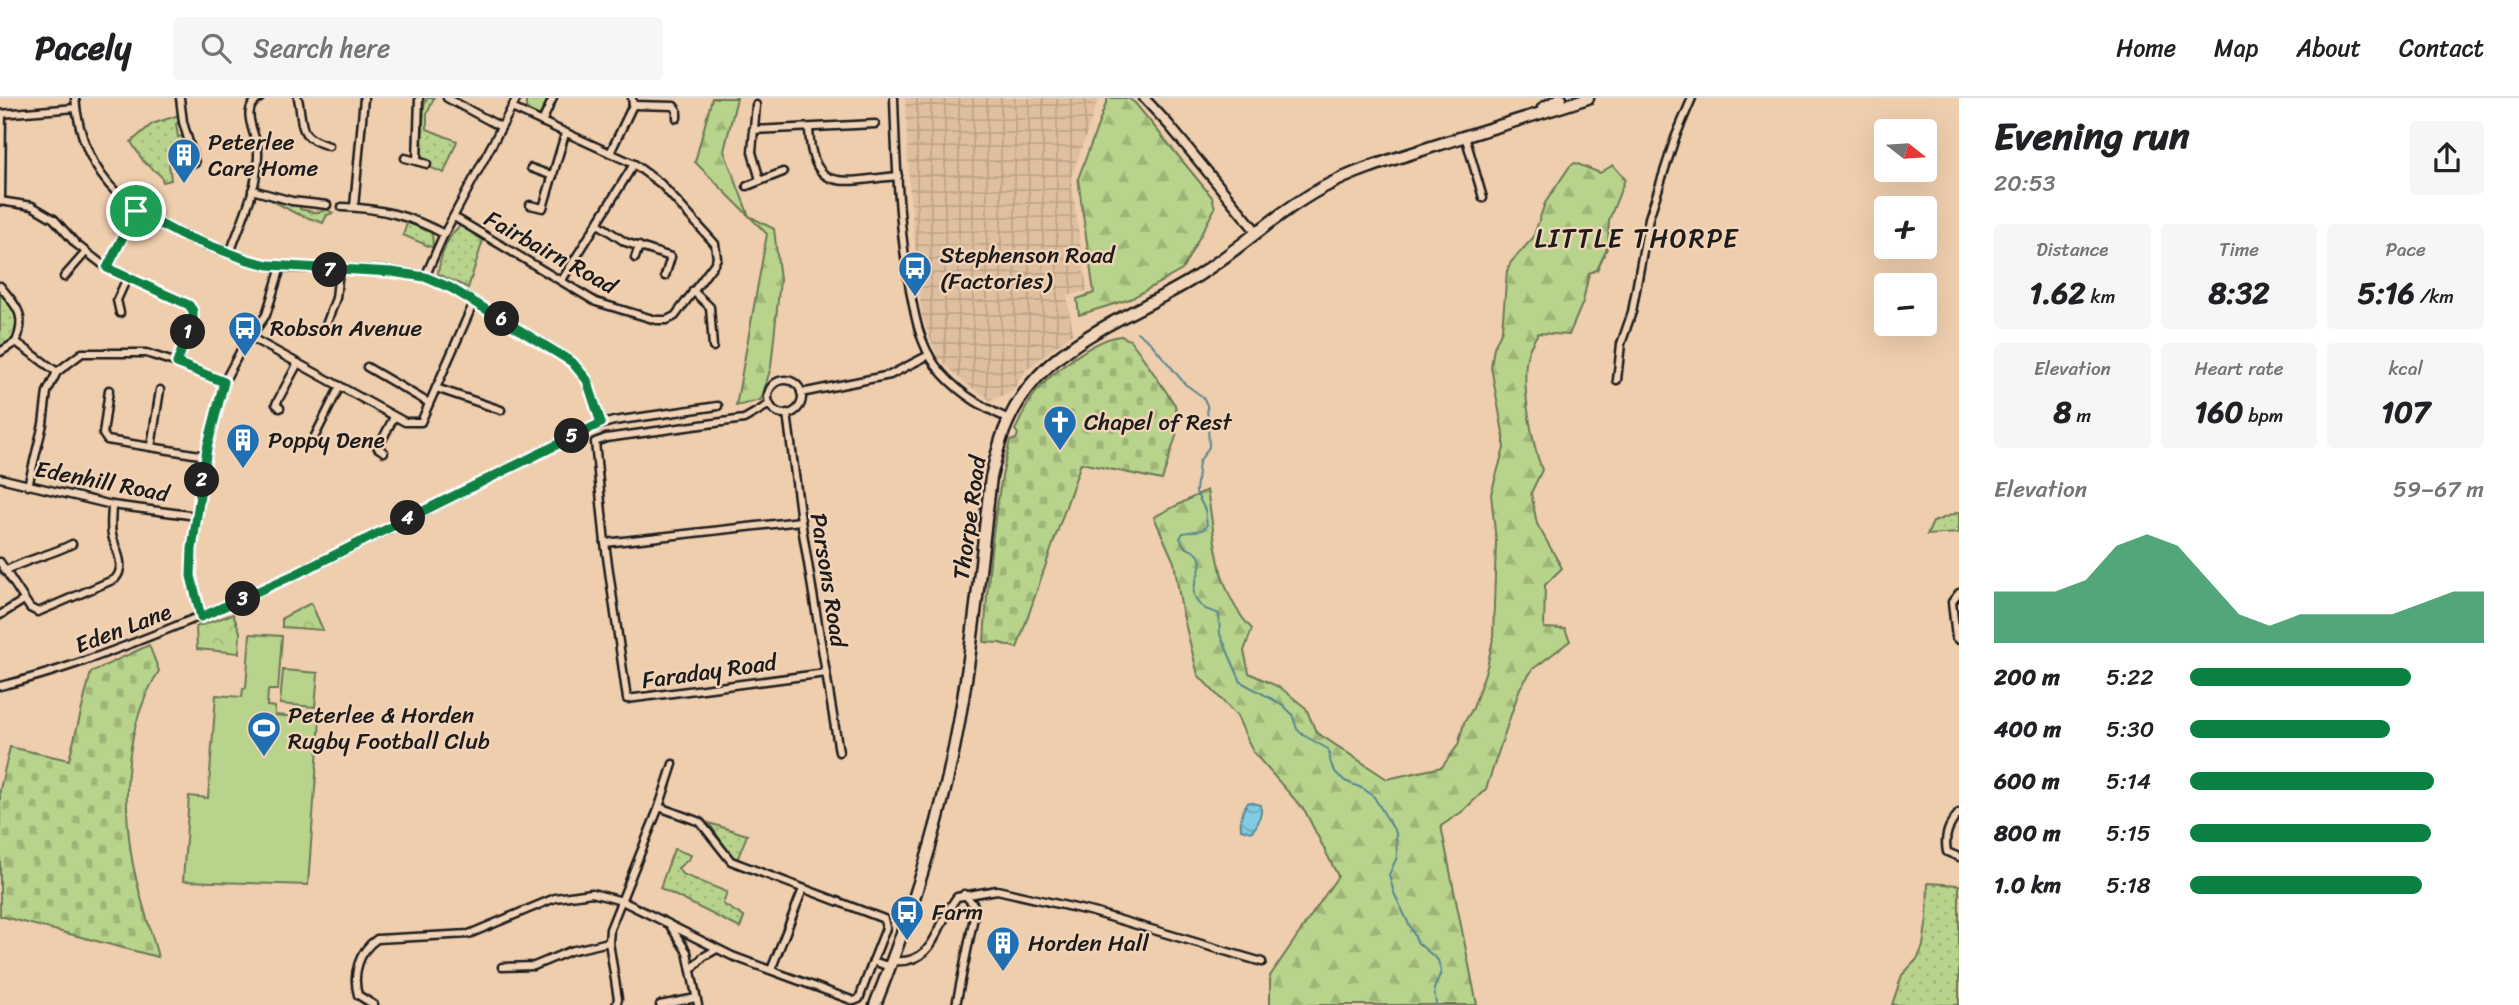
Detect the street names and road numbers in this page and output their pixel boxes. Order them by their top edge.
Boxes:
street label: Fairbairn Road [476,199,627,307]
street label: Edenhill Road [31,448,174,515]
street label: Thorpe Road [941,452,999,583]
street label: Parsons Road [798,510,860,652]
street label: Eden Lane [69,591,178,666]
street label: Faraday Road [639,641,781,701]

